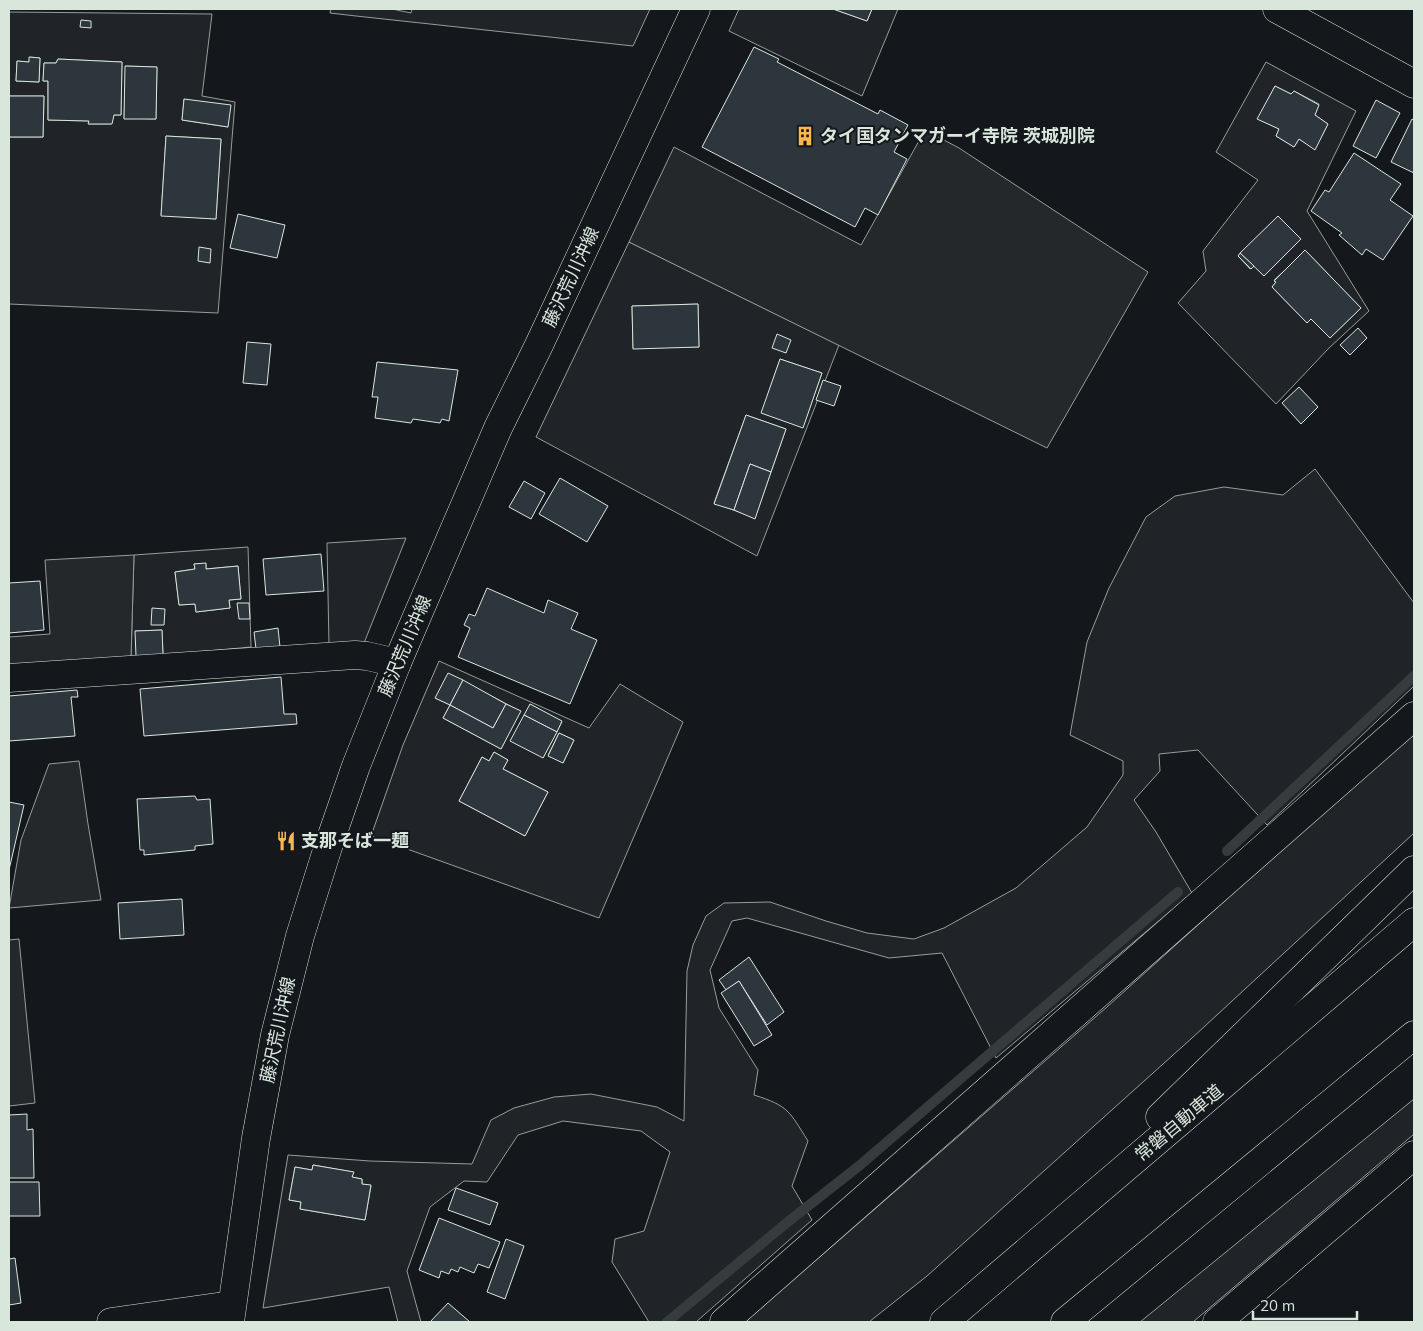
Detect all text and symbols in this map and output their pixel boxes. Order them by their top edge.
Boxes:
place label: タイ国タンマガーイ寺院 茨城別院 [820,124,1095,147]
building icon: タイ国タンマガーイ寺院 茨城別院 [794,125,816,147]
street label: 藤沢荒川沖線 [537,223,604,331]
street label: 藤沢荒川沖線 [373,592,436,700]
place label: 支那そば一麺 [301,829,409,852]
restaurant icon: 支那そば一麺 [275,830,297,852]
street label: 藤沢荒川沖線 [255,975,300,1085]
street label: 常磐自動車道 [1130,1079,1227,1166]
scale bar [1253,1288,1357,1320]
text: 20 m [1260,1296,1295,1315]

